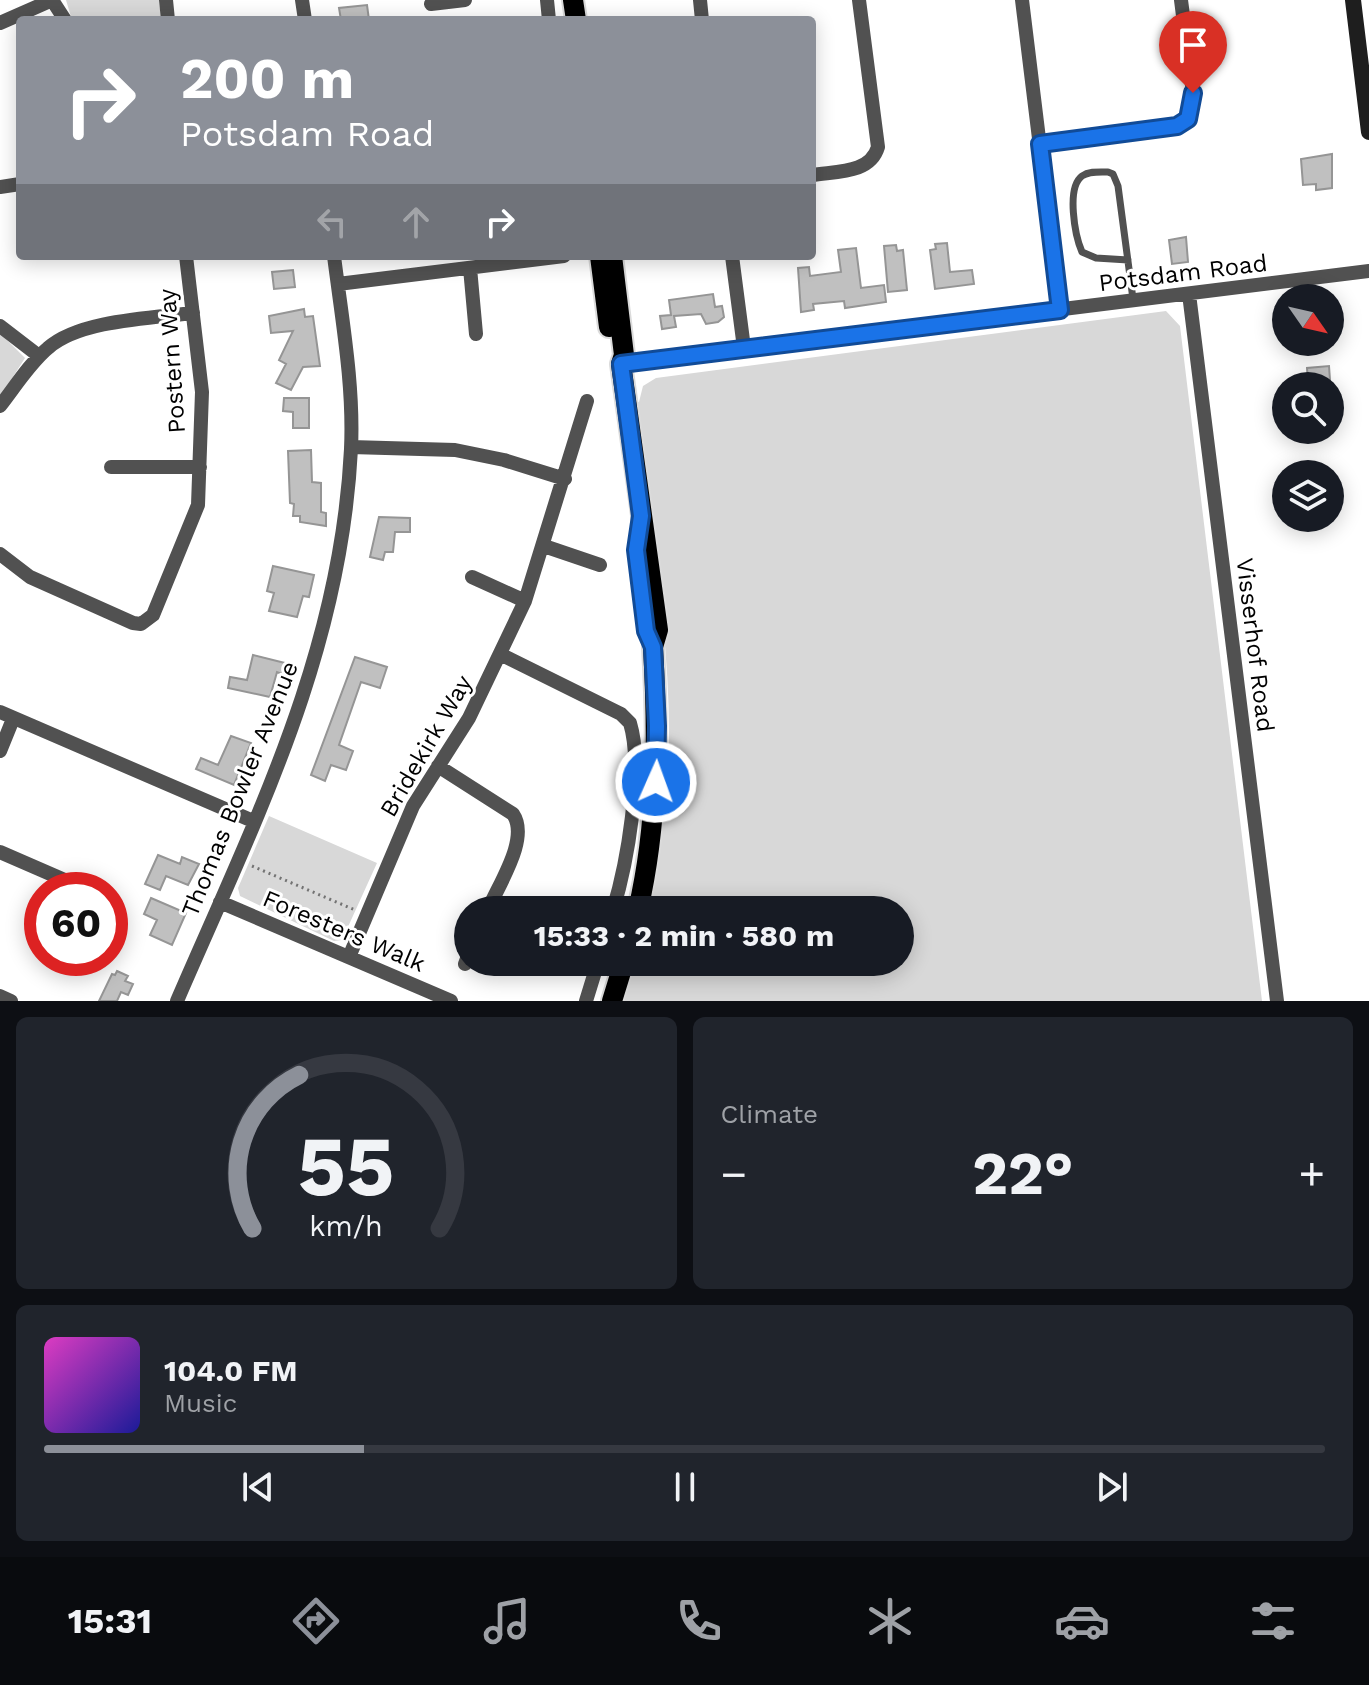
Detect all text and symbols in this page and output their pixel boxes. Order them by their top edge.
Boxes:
pin [1159,11,1227,93]
icon: arrive [1171,23,1215,67]
text: 200 m [180,46,354,112]
icon: right [48,48,152,152]
text: Potsdam Road [180,113,434,155]
icon: left [310,200,354,244]
icon: ahead [394,200,438,244]
icon: right [478,200,522,244]
street label: Potsdam Road [1097,249,1269,297]
north arrow [1272,284,1344,356]
map controls [1272,284,1344,532]
street label: Postern Way [153,287,191,434]
button: search [1272,372,1344,444]
button: layers [1272,460,1344,532]
street label: Visserhof Road [1230,556,1280,734]
street label: Thomas Bowler Avenue [176,657,304,921]
street label: Bridekirk Way [374,670,478,822]
position arrow [614,740,698,824]
speed limit sign: 60 [24,872,128,976]
street label: Foresters Walk [259,884,430,978]
text: 15:33 · 2 min · 580 m [534,918,834,953]
text: Climate [721,1099,818,1129]
text: 55 [298,1118,395,1215]
text: 22° [972,1138,1073,1209]
text: − [721,1148,747,1200]
text: + [1298,1148,1325,1200]
text: km/h [309,1209,383,1243]
text: 104.0 FM [164,1353,297,1388]
text: Music [164,1388,237,1418]
icon: previous [236,1465,280,1509]
icon: pause [663,1465,707,1509]
icon: next [1090,1465,1134,1509]
icon: directions [288,1593,344,1649]
icon: music [479,1593,535,1649]
icon: phone [671,1593,727,1649]
icon: climate [862,1593,918,1649]
icon: car [1054,1593,1110,1649]
icon: filters [1245,1593,1301,1649]
text: 15:31 [68,1600,152,1642]

